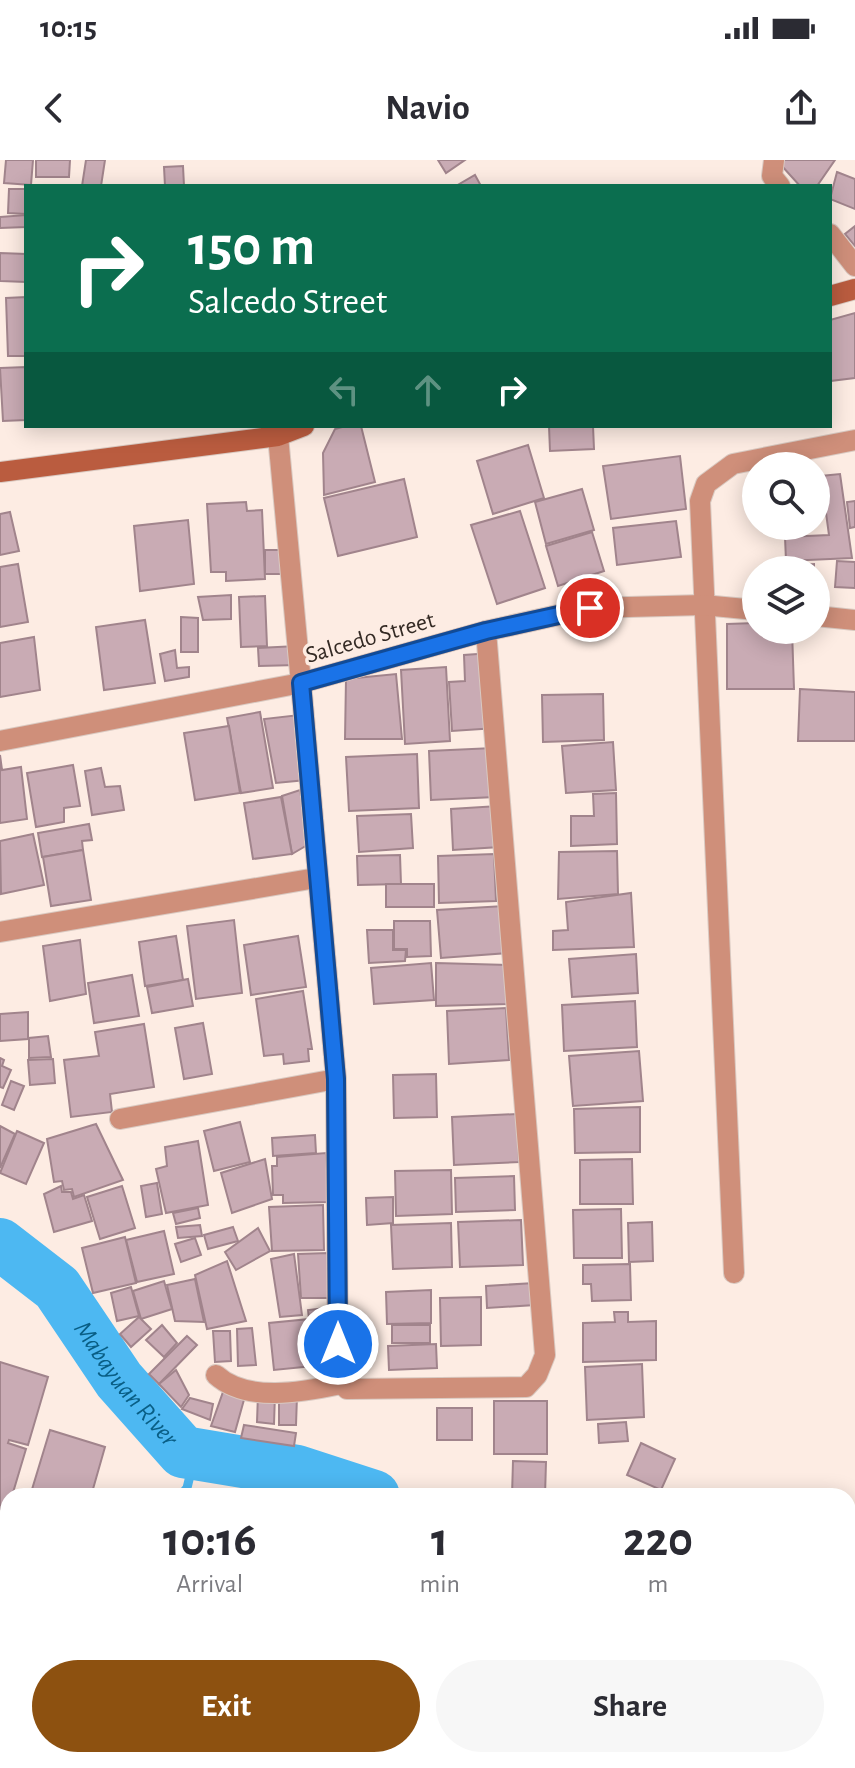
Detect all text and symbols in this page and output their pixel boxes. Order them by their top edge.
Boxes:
text: 10:15 [40,13,97,43]
icon: back [32,86,76,130]
icon: share [779,86,823,130]
text: Navio [385,90,470,126]
icon: right [56,216,160,320]
text: 150 m [188,219,315,275]
text: Salcedo Street [188,284,387,320]
icon: left [322,368,366,412]
icon: ahead [406,368,450,412]
icon: right [490,368,534,412]
map controls [742,452,830,644]
button: search [742,452,830,540]
button: layers [742,556,830,644]
pin [556,574,624,642]
icon: arrive [568,586,612,630]
street label: Salcedo Street [303,608,438,668]
position arrow [296,1302,380,1386]
water label: Mabayuan River [69,1316,184,1452]
text: 10:16 [163,1517,257,1565]
text: 1 [431,1517,448,1565]
text: 220 [623,1517,693,1565]
text: Arrival [176,1571,243,1597]
text: min [420,1571,460,1597]
text: m [648,1571,668,1597]
button: Exit [32,1660,420,1752]
button: Share [436,1660,824,1752]

